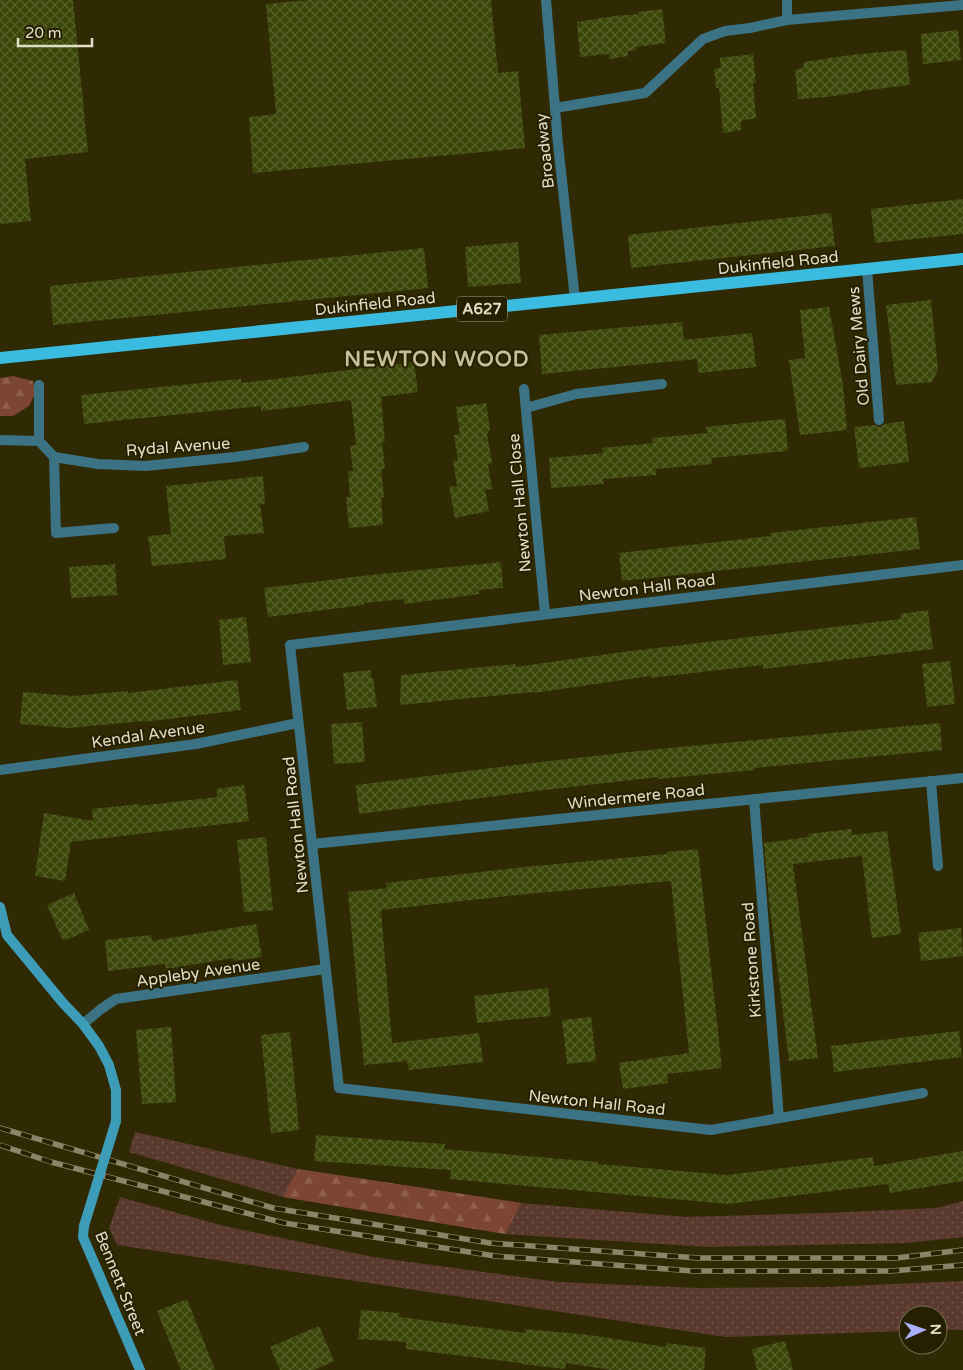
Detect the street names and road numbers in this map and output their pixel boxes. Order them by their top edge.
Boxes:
street label: Broadway [531,112,559,190]
street label: Dukinfield Road [717,247,840,279]
street label: Old Dairy Mews [844,286,874,406]
street label: Dukinfield Road [314,288,437,320]
road number: A627 [457,296,507,322]
street label: Rydal Avenue [125,433,231,461]
street label: Newton Hall Close [504,433,536,573]
street label: Newton Hall Road [578,570,717,606]
street label: Kendal Avenue [90,717,206,753]
street label: Newton Hall Road [279,755,313,894]
street label: Windermere Road [566,780,706,814]
street label: Kirkstone Road [738,901,766,1018]
street label: Appleby Avenue [135,954,261,992]
street label: Newton Hall Road [527,1086,666,1120]
street label: Bennett Street [90,1228,150,1338]

